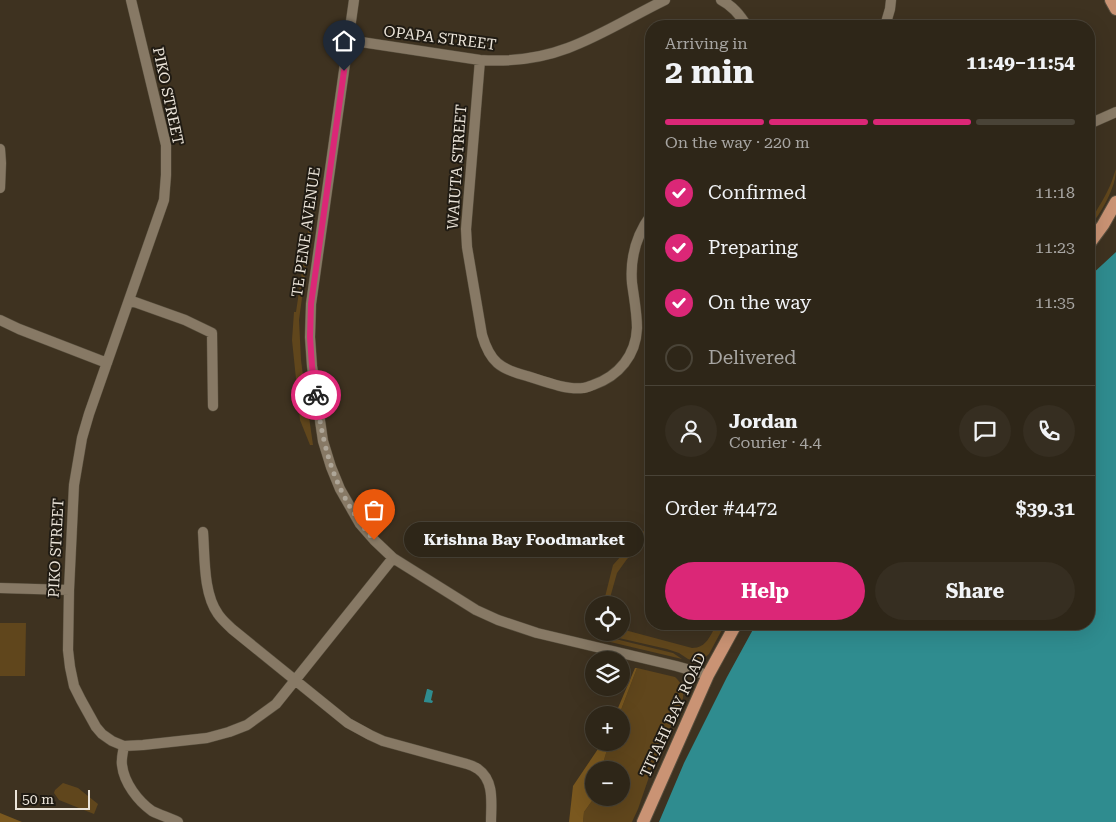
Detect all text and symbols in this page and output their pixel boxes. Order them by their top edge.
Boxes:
pin [323,20,365,71]
street label: OPAPA STREET [383,22,497,54]
icon: home [330,27,358,55]
text: Arriving in [665,34,748,53]
street label: PIKO STREET [149,45,187,147]
text: 11:49–11:54 [966,51,1075,74]
text: 2 min [665,53,754,91]
street label: WAIUTA STREET [444,104,470,230]
text: On the way · 220 m [665,133,810,152]
street label: TE PENE AVENUE [288,166,324,298]
icon: check [665,179,693,207]
text: Confirmed [708,181,806,204]
text: 11:18 [1035,183,1075,202]
icon: check [665,234,693,262]
text: Preparing [708,236,798,259]
text: 11:23 [1035,238,1075,257]
icon: check [665,289,693,317]
text: On the way [708,291,811,314]
text: 11:35 [1035,293,1075,312]
text: Delivered [708,346,796,369]
courier [291,370,341,420]
icon: bike [302,381,330,409]
button: person [665,405,717,457]
button: chat [959,405,1011,457]
button: phone [1023,405,1075,457]
text: Jordan [729,410,798,433]
text: Courier · 4.4 [729,433,822,452]
pin [353,489,395,540]
icon: bag [360,496,388,524]
text: Order #4472 [665,497,777,520]
text: $39.31 [1016,497,1075,520]
street label: PIKO STREET [44,498,68,598]
callout: Krishna Bay Foodmarket [404,522,644,558]
text: Krishna Bay Foodmarket [423,530,625,549]
button: Help [665,562,865,620]
button: Share [875,562,1075,620]
map controls [585,596,630,806]
button: locate [585,596,630,641]
street label: TITAHI BAY ROAD [636,650,710,780]
button: layers [585,651,630,696]
button: + [585,706,630,751]
button: − [585,761,630,806]
scale bar [15,787,90,810]
text: 50 m [22,791,54,807]

